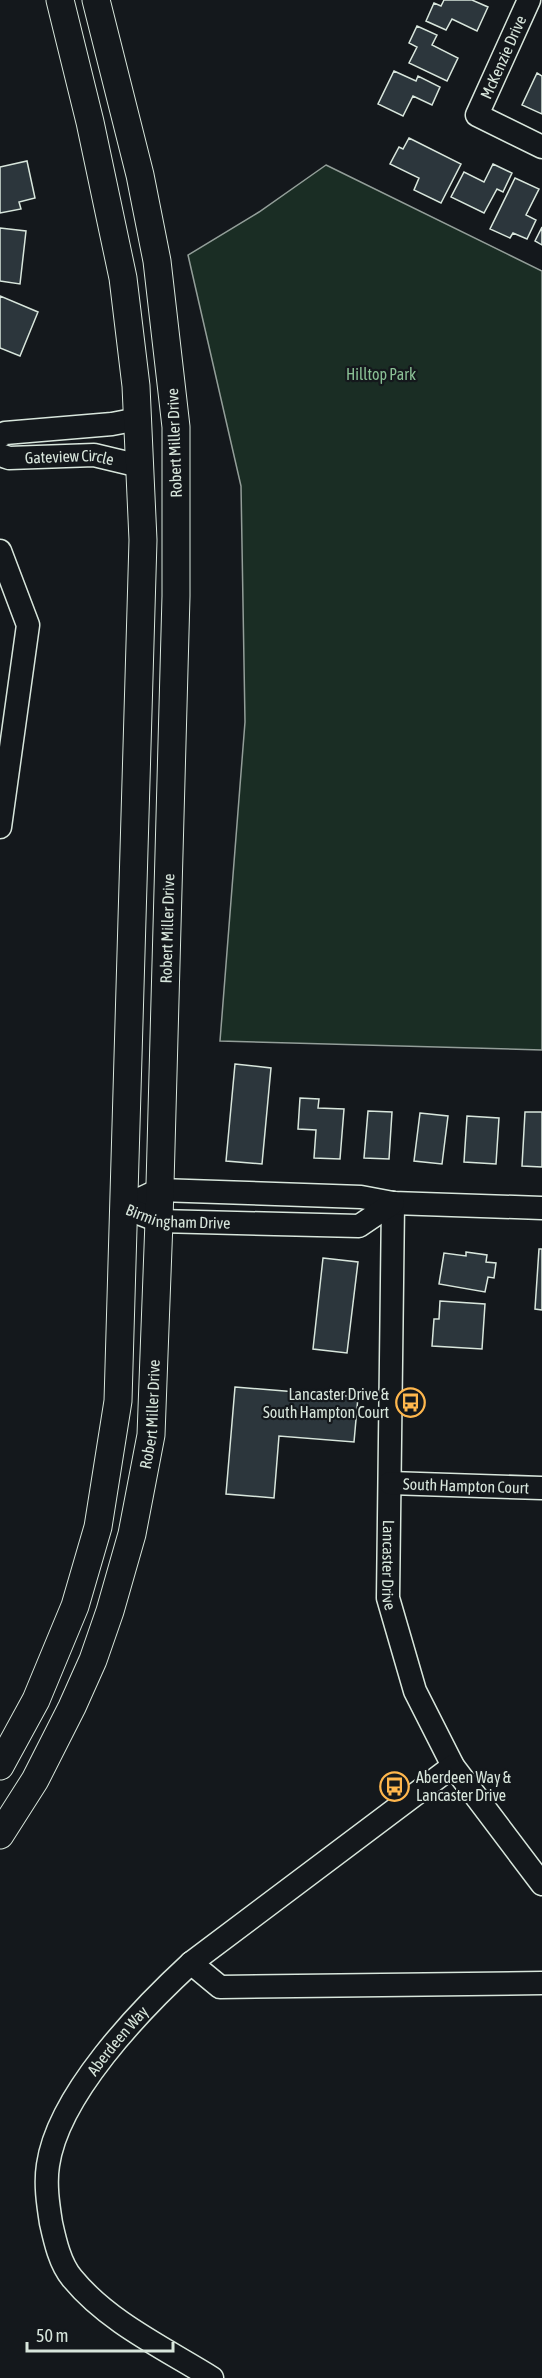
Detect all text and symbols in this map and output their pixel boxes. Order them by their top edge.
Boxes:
street label: McKenzie Drive [477,13,529,101]
park label: Hilltop Park [346,365,416,384]
street label: Robert Miller Drive [163,388,185,498]
street label: Gateview Circle [24,446,116,468]
street label: Robert Miller Drive [156,873,177,984]
street label: Birmingham Drive [123,1200,231,1232]
street label: Robert Miller Drive [136,1359,163,1470]
place label: Lancaster Drive & South Hampton Court [263,1385,390,1422]
bus stop icon: Lancaster Drive & South Hampton Court [394,1387,426,1419]
street label: South Hampton Court [403,1474,530,1497]
street label: Lancaster Drive [379,1520,400,1612]
place label: Aberdeen Way & Lancaster Drive [416,1768,512,1804]
bus stop icon: Aberdeen Way & Lancaster Drive [379,1770,411,1802]
street label: Aberdeen Way [83,2002,153,2079]
scale bar [27,2315,172,2353]
text: 50 m [36,2325,68,2346]

